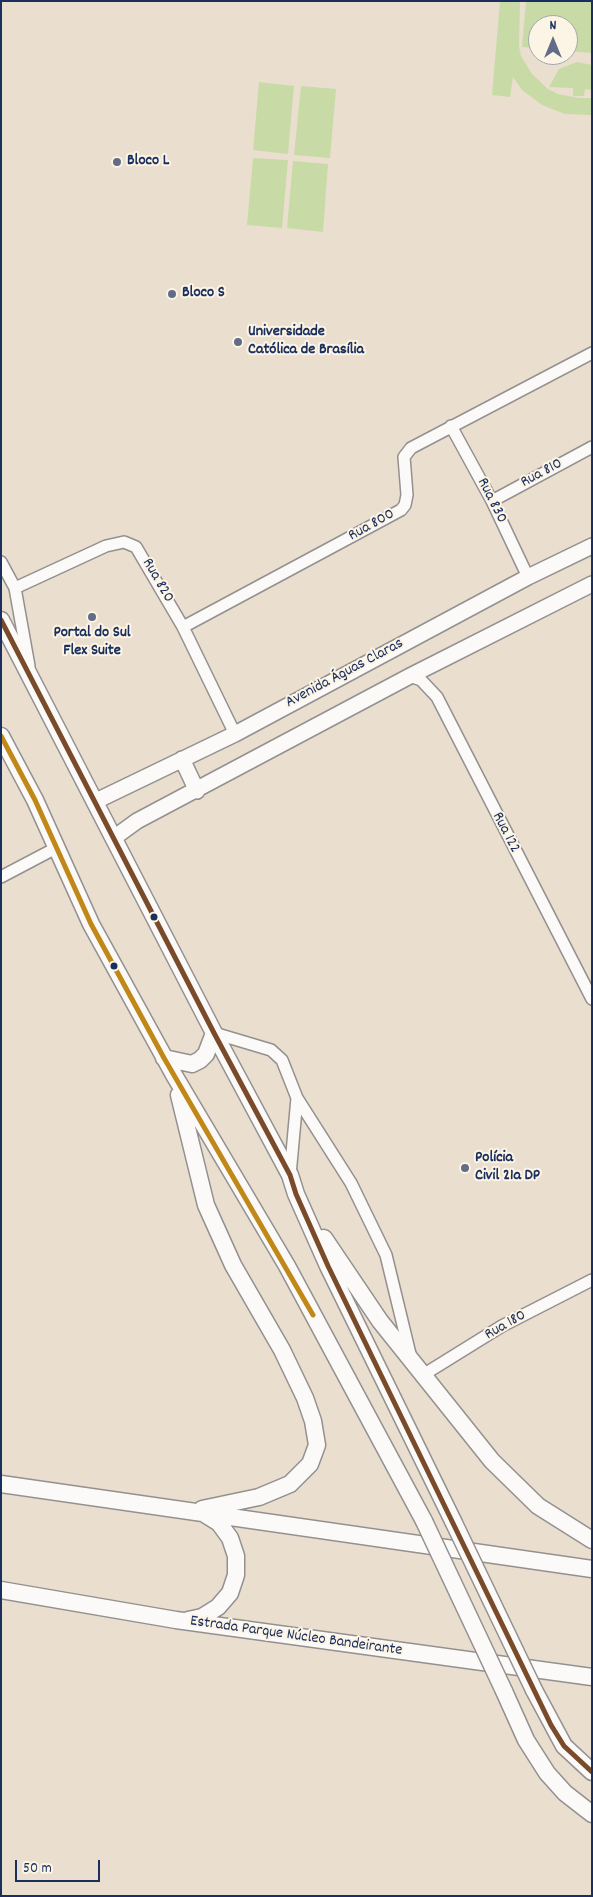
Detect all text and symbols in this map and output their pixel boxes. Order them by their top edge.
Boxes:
north arrow [528,15,578,65]
text: N [550,16,556,36]
place label: Bloco L [127,152,169,172]
marker: Bloco L [111,156,123,168]
place label: Bloco S [182,284,225,304]
marker: Bloco S [166,288,178,300]
place label: Universidade Católica de Brasília [248,323,364,361]
marker: Universidade Católica de Brasília [232,336,244,348]
street label: Rua 810 [518,455,566,493]
street label: Rua 830 [472,475,510,527]
street label: Rua 800 [346,506,398,546]
street label: Rua 820 [137,555,177,607]
marker: Portal do Sul Flex Suite [86,611,98,623]
place label: Portal do Sul Flex Suite [53,624,131,662]
street label: Avenida Águas Claras [283,635,407,713]
street label: Rua 122 [487,809,523,857]
unlabelled marker [149,912,159,922]
unlabelled marker [109,961,119,971]
place label: Polícia Civil 21a DP [475,1149,540,1187]
marker: Polícia Civil 21a DP [459,1162,471,1174]
street label: Rua 180 [482,1307,530,1345]
street label: Estrada Parque Núcleo Bandeirante [189,1613,403,1661]
scale bar [18,1850,102,1882]
text: 50 m [23,1858,52,1880]

